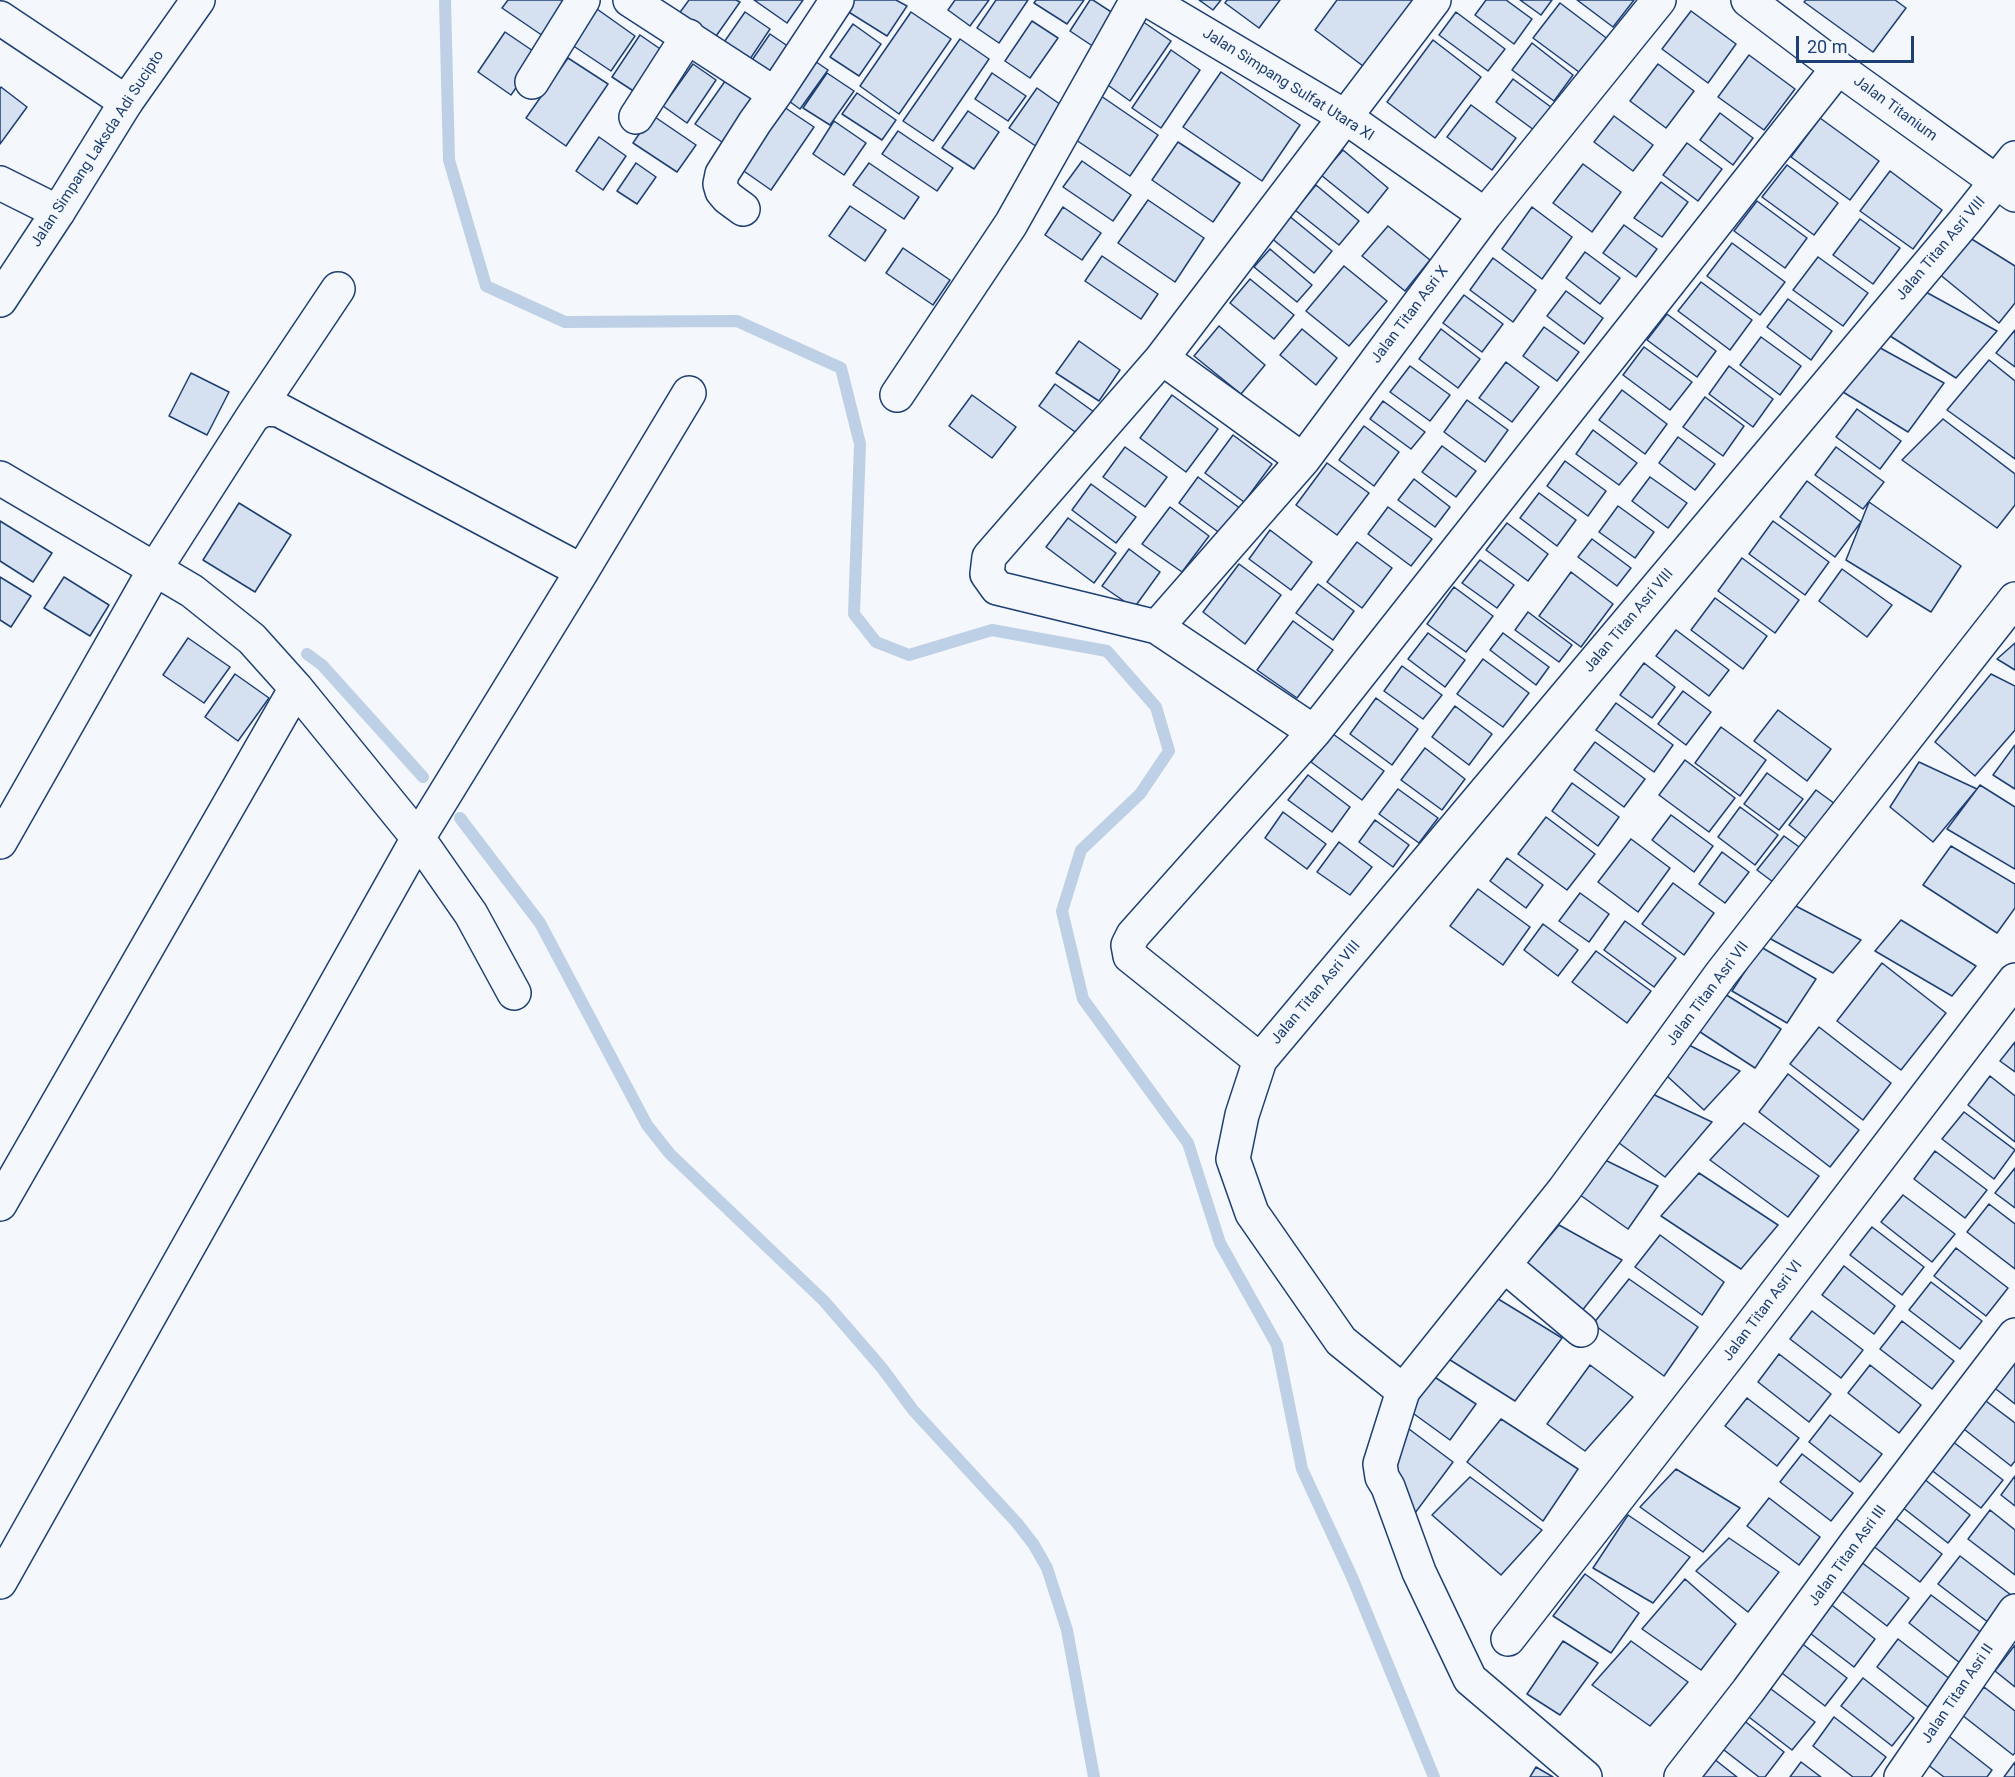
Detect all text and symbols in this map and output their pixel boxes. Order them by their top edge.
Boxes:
scale bar [1799,24,1918,62]
street label: Jalan Simpang Sulfat Utara XI [1199,25,1377,145]
text: 20 m [1807,36,1847,57]
street label: Jalan Simpang Laksda Adi Sucipto [28,47,168,251]
street label: Jalan Titanium [1850,73,1940,145]
street label: Jalan Titan Asri VIII [1892,194,1990,304]
street label: Jalan Titan Asri X [1368,263,1452,367]
street label: Jalan Titan Asri VIII [1580,566,1678,676]
street label: Jalan Titan Asri VIII [1267,938,1365,1048]
street label: Jalan Titan Asri VII [1663,938,1753,1050]
street label: Jalan Titan Asri VI [1719,1257,1807,1365]
street label: Jalan Titan Asri III [1805,1502,1891,1610]
street label: Jalan Titan Asri II [1918,1641,1998,1747]

